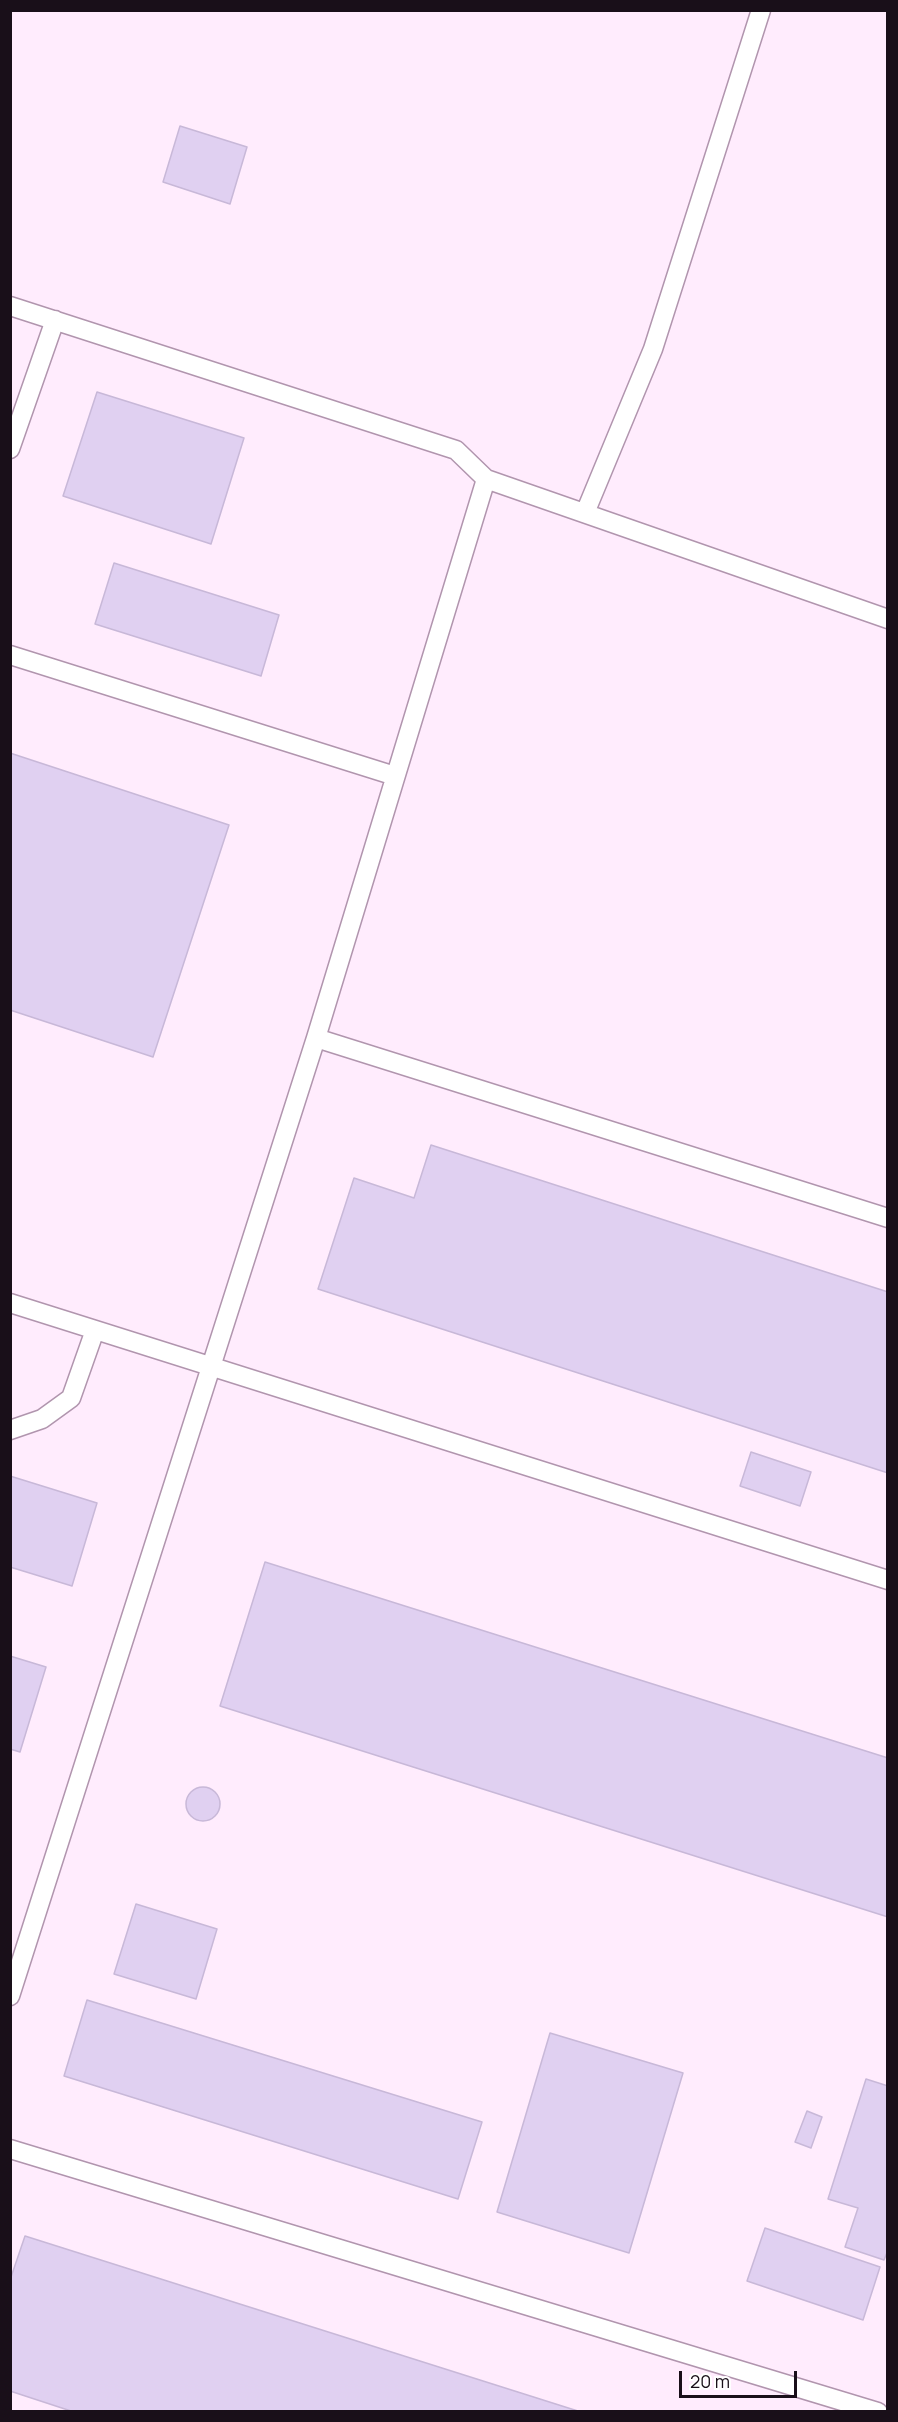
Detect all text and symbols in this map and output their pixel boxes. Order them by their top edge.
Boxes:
scale bar [682,2359,800,2397]
text: 20 m [690,2369,730,2393]

